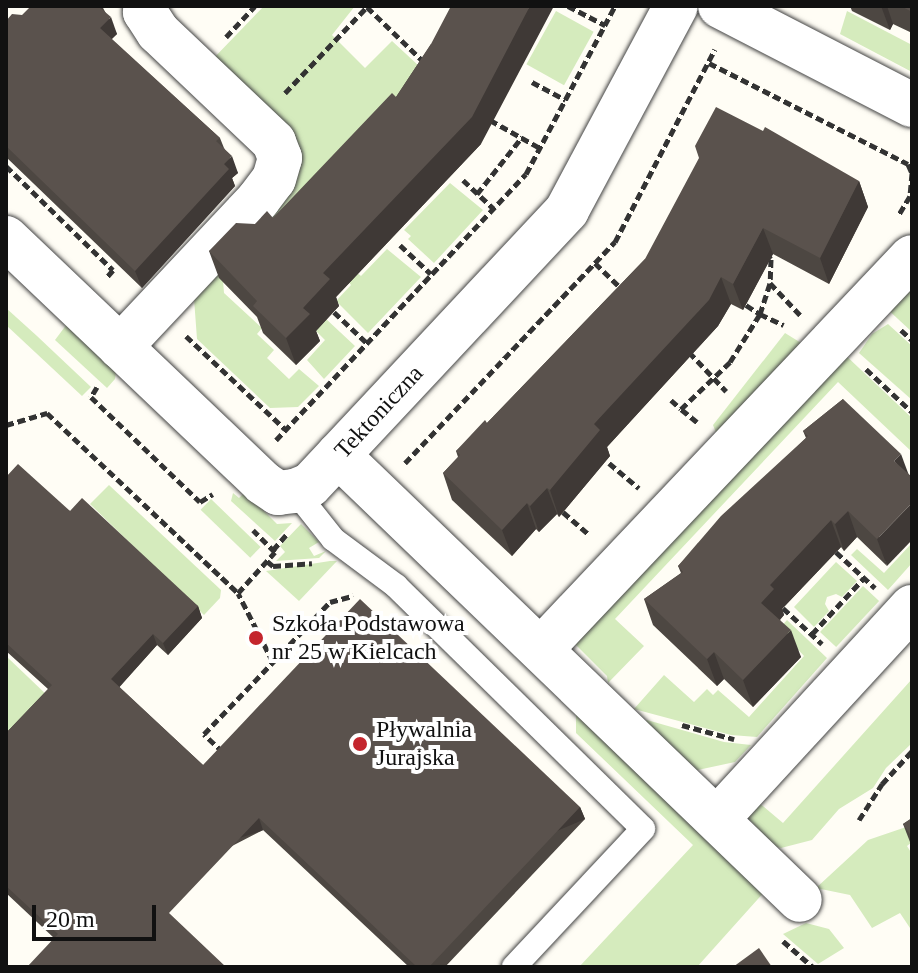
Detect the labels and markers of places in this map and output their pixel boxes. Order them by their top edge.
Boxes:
place label: Szkoła Podstawowa nr 25 w Kielcach [272,610,465,666]
marker: Szkoła Podstawowa nr 25 w Kielcach [247,629,265,647]
place label: Pływalnia Jurajska [376,716,472,772]
marker: Pływalnia Jurajska [351,735,369,753]

